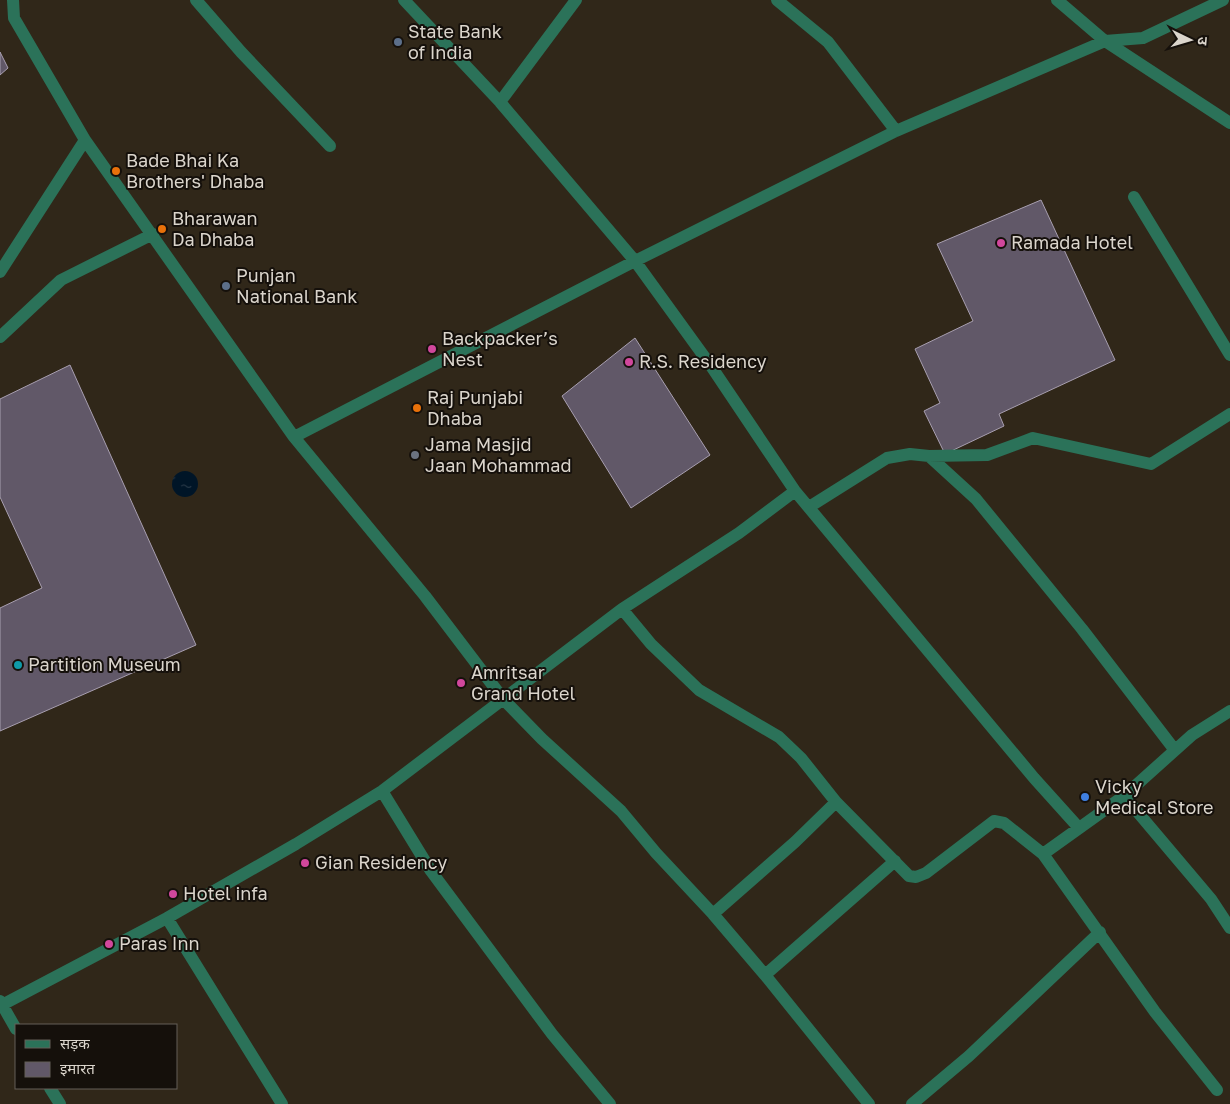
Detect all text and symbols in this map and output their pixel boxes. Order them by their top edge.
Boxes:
north arrow [1165,15,1215,65]
place label: State Bank of India [408,20,502,63]
marker: State Bank of India [392,36,404,48]
text: उ [1195,36,1212,47]
place label: Bade Bhai Ka Brothers' Dhaba [126,149,265,192]
marker: Bade Bhai Ka Brothers' Dhaba [110,165,122,177]
place label: Bharawan Da Dhaba [172,207,258,250]
marker: Bharawan Da Dhaba [156,223,168,235]
place label: Ramada Hotel [1011,231,1133,253]
marker: Ramada Hotel [995,237,1007,249]
place label: Punjan National Bank [236,264,357,307]
marker: Punjan National Bank [220,280,232,292]
place label: Backpacker’s Nest [442,327,558,370]
marker: Backpacker’s Nest [426,343,438,355]
place label: R.S. Residency [639,350,767,372]
marker: R.S. Residency [623,356,635,368]
place label: Raj Punjabi Dhaba [427,386,523,429]
marker: Raj Punjabi Dhaba [411,402,423,414]
place label: Jama Masjid Jaan Mohammad [425,433,572,476]
marker: Jama Masjid Jaan Mohammad [409,449,421,461]
place label: Partition Museum [28,653,181,675]
marker: Partition Museum [12,659,24,671]
place label: Amritsar Grand Hotel [471,661,575,704]
marker: Amritsar Grand Hotel [455,677,467,689]
place label: Vicky Medical Store [1095,775,1214,818]
marker: Vicky Medical Store [1079,791,1091,803]
place label: Gian Residency [315,851,447,873]
marker: Gian Residency [299,857,311,869]
place label: Hotel infa [183,882,268,904]
marker: Hotel infa [167,888,179,900]
place label: Paras Inn [119,932,200,954]
marker: Paras Inn [103,938,115,950]
legend [15,1024,178,1089]
text: सड़क [60,1034,90,1052]
text: इमारत [60,1059,95,1077]

